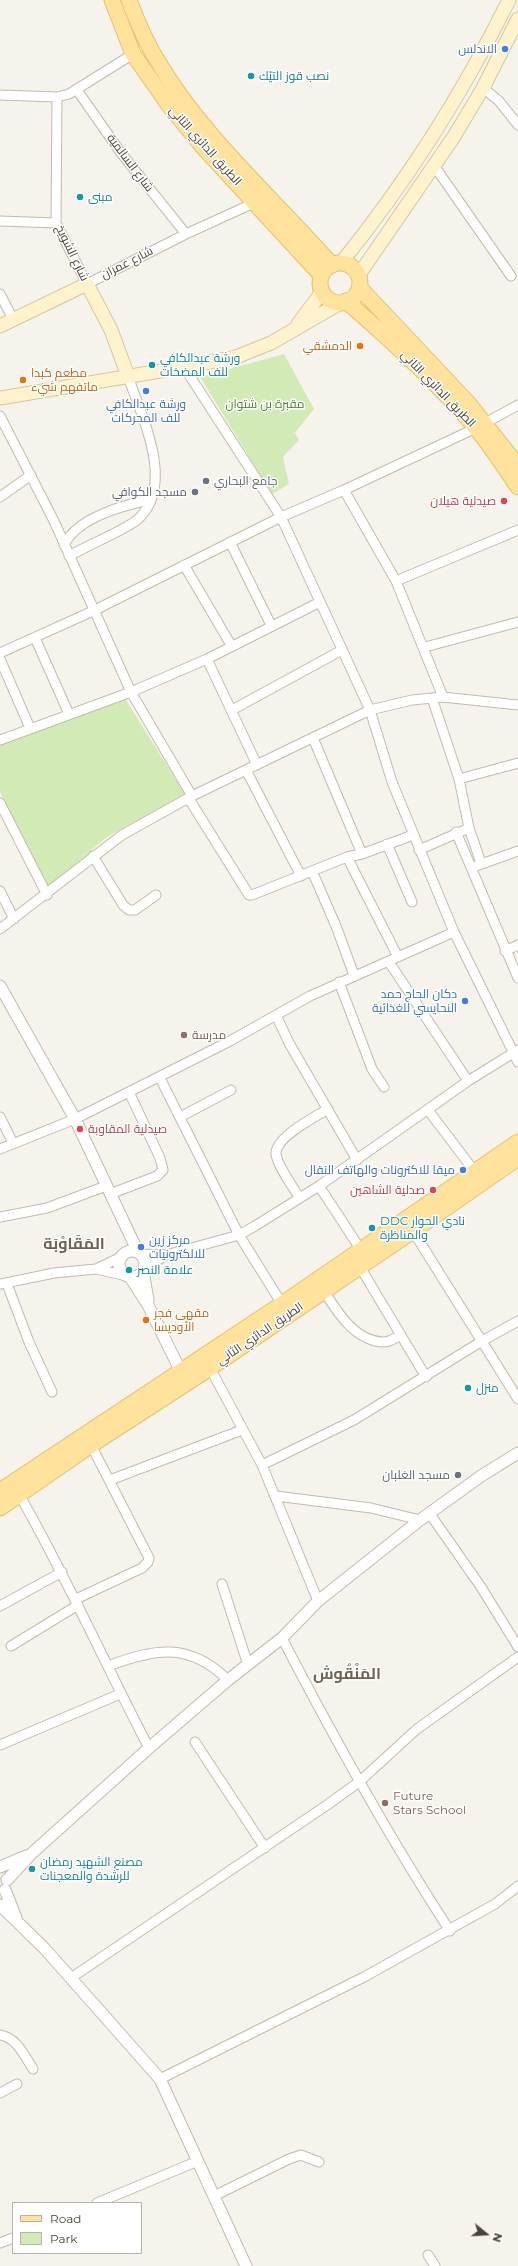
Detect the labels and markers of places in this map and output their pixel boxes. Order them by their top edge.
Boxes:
place label: الاندلس [458,42,497,56]
marker: الاندلس [500,44,510,54]
place label: نصب قوز التيّك [259,69,329,83]
marker: نصب قوز التيّك [246,71,256,81]
place label: مبنى [88,190,113,204]
marker: مبنى [75,192,85,202]
place label: الدمشقي [303,339,352,353]
marker: الدمشقي [355,341,365,351]
place label: ورشة عبدالكافي للف المضخات [160,351,240,379]
marker: ورشة عبدالكافي للف المضخات [147,360,157,370]
place label: مطعم كبدا ماتفهم شيء [31,366,98,394]
marker: مطعم كبدا ماتفهم شيء [18,375,28,385]
marker: ورشة عبدالكافي للف المحركات [141,386,151,396]
place label: ورشة عبدالكافي للف المحركات [106,397,186,425]
place label: جامع البحاري [214,474,277,488]
marker: جامع البحاري [201,476,211,486]
place label: مسجد الكوافي [112,485,187,499]
marker: مسجد الكوافي [190,487,200,497]
place label: صيدلية هيلان [430,494,496,508]
marker: صيدلية هيلان [499,496,509,506]
place label: دكان الحاج حمد النحايسي للغذائية [372,987,457,1015]
marker: دكان الحاج حمد النحايسي للغذائية [460,996,470,1006]
place label: مدرسة [192,1028,226,1042]
marker: مدرسة [179,1030,189,1040]
place label: صيدلية المقاوبة [88,1122,167,1136]
marker: صيدلية المقاوبة [75,1124,85,1134]
place label: ميقا للاكترونات والهاتف النقال [305,1163,455,1177]
marker: ميقا للاكترونات والهاتف النقال [458,1165,468,1175]
place label: صدلية الشاهين [350,1183,425,1197]
marker: صدلية الشاهين [428,1185,438,1195]
place label: DDC نادي الحوار والمناظرة [380,1214,465,1242]
marker: DDC نادي الحوار والمناظرة [367,1223,377,1233]
place label: مركز زين للالكترونيات [149,1233,205,1261]
marker: مركز زين للالكترونيات [136,1242,146,1252]
place label: علامة النصر [137,1263,193,1277]
marker: علامة النصر [124,1265,134,1275]
place label: مقهى فجر الأوديسا [154,1306,209,1334]
marker: مقهى فجر الأوديسا [141,1315,151,1325]
place label: منزل [476,1381,499,1395]
marker: منزل [463,1383,473,1393]
place label: مسجد الغلبان [382,1468,450,1482]
marker: مسجد الغلبان [453,1470,463,1480]
place label: Future Stars School [393,1789,466,1817]
marker: Future Stars School [380,1798,390,1808]
place label: مصنع الشهيد رمضان للرشدة والمعجنات [40,1855,143,1883]
marker: مصنع الشهيد رمضان للرشدة والمعجنات [27,1864,37,1874]

